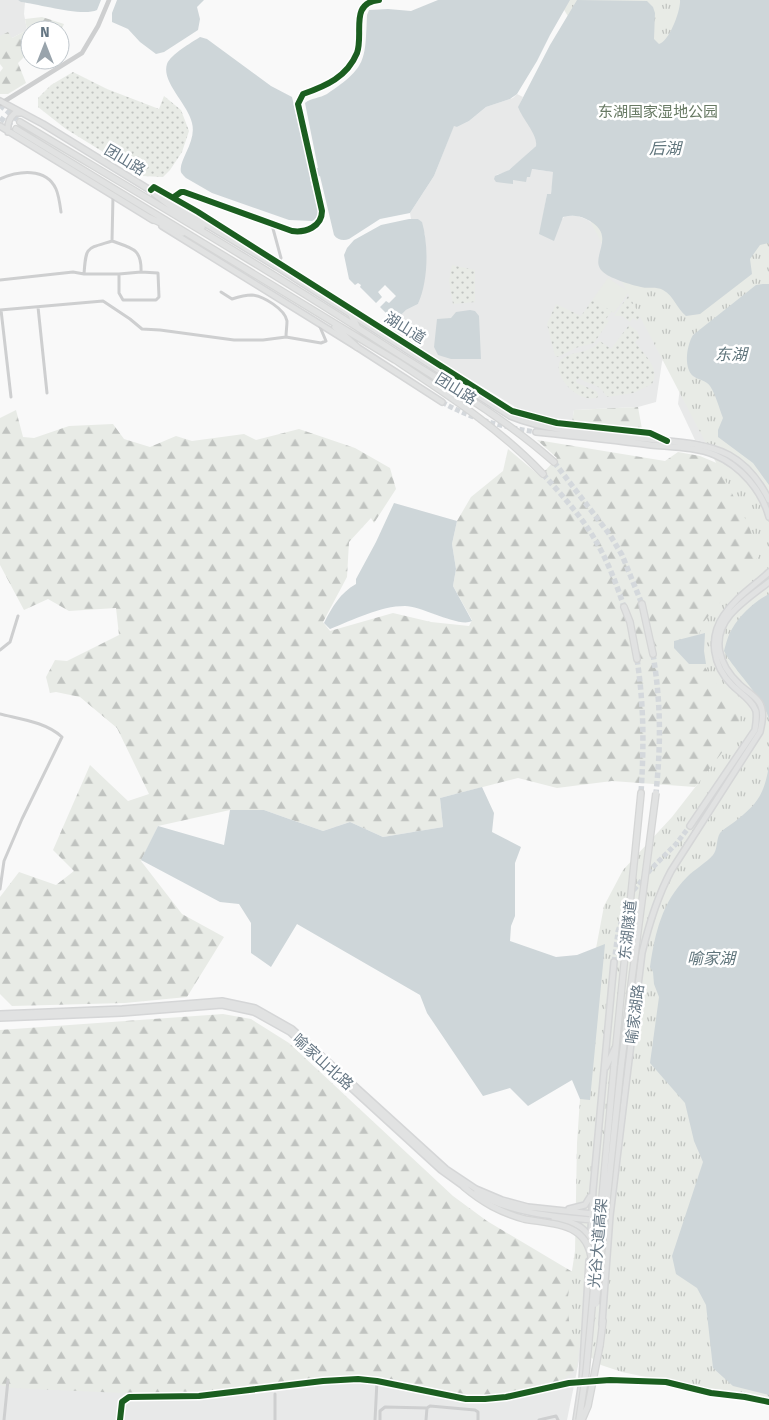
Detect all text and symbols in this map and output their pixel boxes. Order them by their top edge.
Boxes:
north arrow [20,20,70,70]
text: N [40,24,50,41]
park label: 东湖国家湿地公园 [598,103,718,121]
water label: 后湖 [649,139,684,158]
street label: 团山路 [101,141,149,179]
street label: 湖山道 [381,308,429,348]
water label: 东湖 [715,345,750,364]
street label: 团山路 [432,369,480,409]
street label: 东湖隧道 [616,899,640,961]
water label: 喻家湖 [687,949,738,968]
street label: 喻家湖路 [622,983,648,1045]
street label: 喻家山北路 [289,1030,357,1094]
street label: 光谷大道高架 [585,1197,611,1289]

